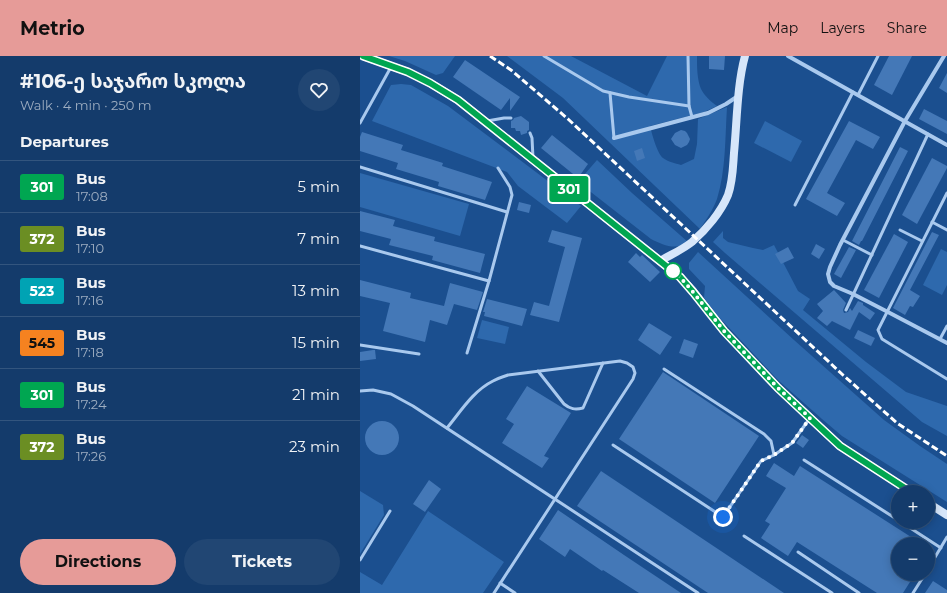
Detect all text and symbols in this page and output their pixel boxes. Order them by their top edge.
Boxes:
text: Metrio [20,17,85,40]
text: Map [767,19,798,37]
text: Layers [820,19,865,37]
text: Share [887,19,927,37]
button: heart [298,69,340,111]
text: #106-ე საჯარო სკოლა [20,70,246,93]
text: Walk · 4 min · 250 m [20,97,151,113]
text: Departures [20,132,109,151]
text: Bus [76,169,106,188]
line badge: 301 [546,176,592,202]
text: 5 min [297,177,340,196]
text: 301 [30,178,54,196]
text: 301 [557,180,581,198]
text: 17:08 [76,188,108,204]
text: Bus [76,221,106,240]
text: 7 min [297,229,340,248]
text: 372 [29,230,55,248]
text: 17:10 [76,240,104,256]
unlabelled marker [664,262,682,280]
text: Bus [76,273,106,292]
text: 13 min [292,281,340,300]
text: 523 [30,282,54,300]
text: 17:16 [76,292,103,308]
text: Bus [76,325,106,344]
text: 15 min [292,333,340,352]
text: 545 [29,334,55,352]
text: 17:18 [76,344,104,360]
text: Bus [76,377,106,396]
text: 21 min [292,385,340,404]
text: 301 [30,386,54,404]
text: 17:24 [76,396,107,412]
text: Bus [76,429,106,448]
text: 23 min [289,437,340,456]
text: 372 [29,438,55,456]
text: 17:26 [76,448,106,464]
map controls [891,485,935,581]
button: + [891,485,935,529]
your location [713,507,733,527]
button: − [891,537,935,581]
button: Directions [20,539,176,585]
button: Tickets [184,539,340,585]

